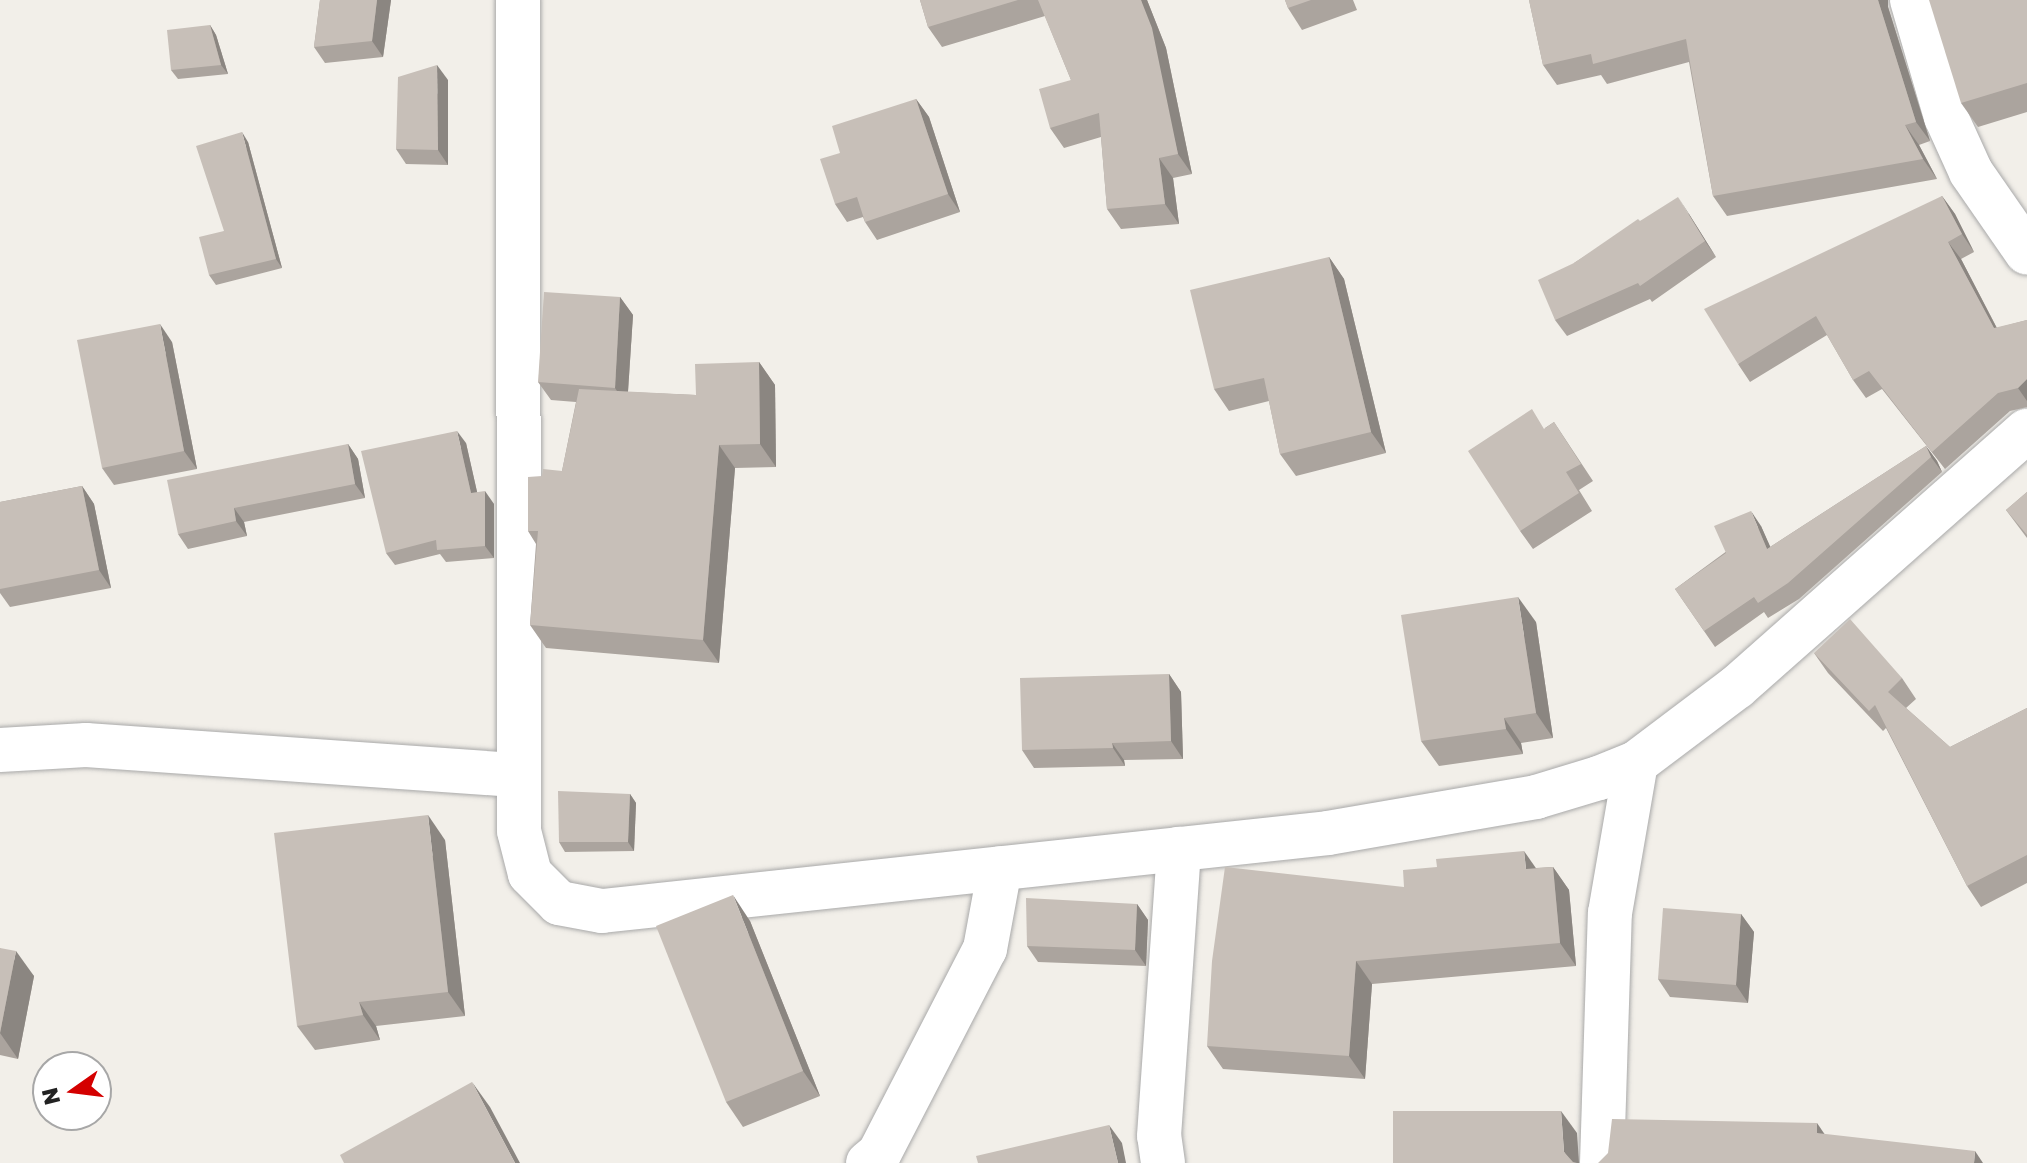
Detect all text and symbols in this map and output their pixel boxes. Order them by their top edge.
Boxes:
north arrow [32,1051,112,1131]
text: N [35,1085,65,1108]

